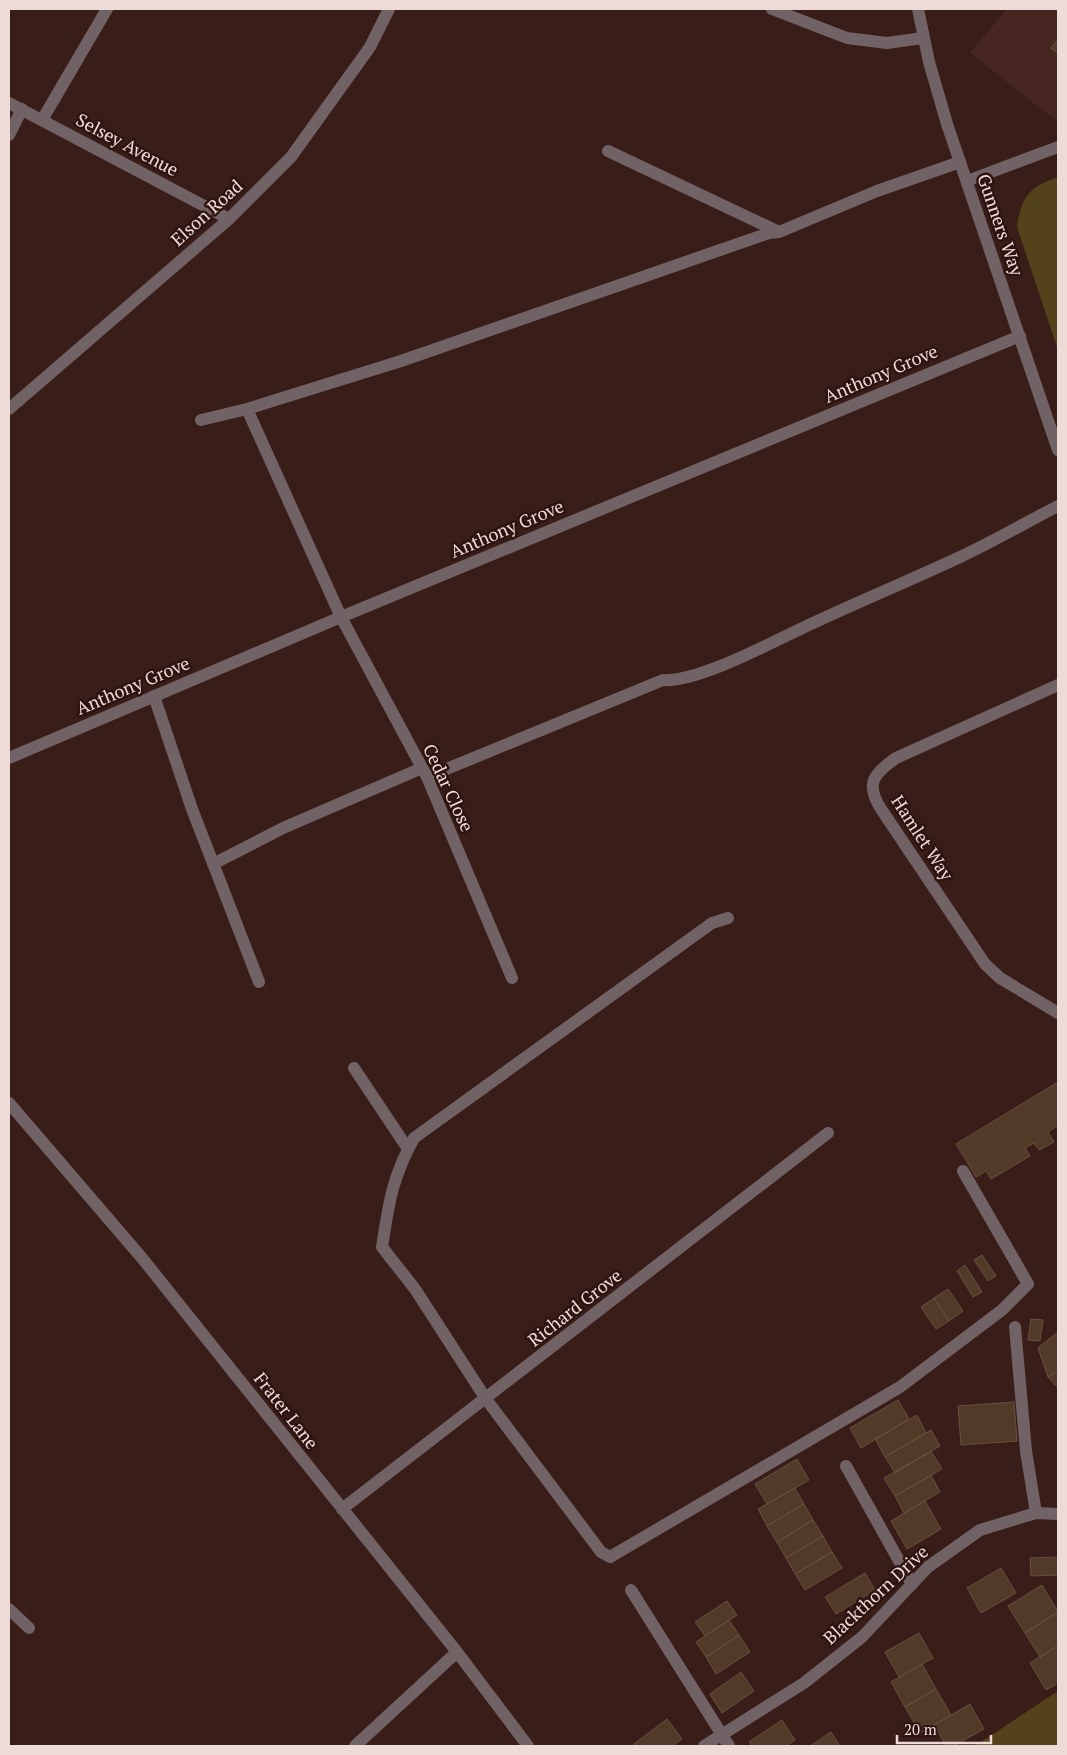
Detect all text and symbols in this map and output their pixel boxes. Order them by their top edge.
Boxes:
street label: Selsey Avenue [72,107,183,181]
street label: Gunners Way [972,171,1030,280]
street label: Elson Road [165,174,247,251]
street label: Anthony Grove [820,338,941,408]
street label: Anthony Grove [446,493,567,563]
street label: Anthony Grove [72,650,193,720]
street label: Cedar Close [418,740,480,835]
street label: Hamlet Way [886,790,960,885]
street label: Richard Grove [522,1263,626,1351]
street label: Frater Lane [249,1367,324,1454]
street label: Blackthorn Drive [818,1539,933,1649]
scale bar [897,1712,991,1744]
text: 20 m [904,1719,937,1739]

